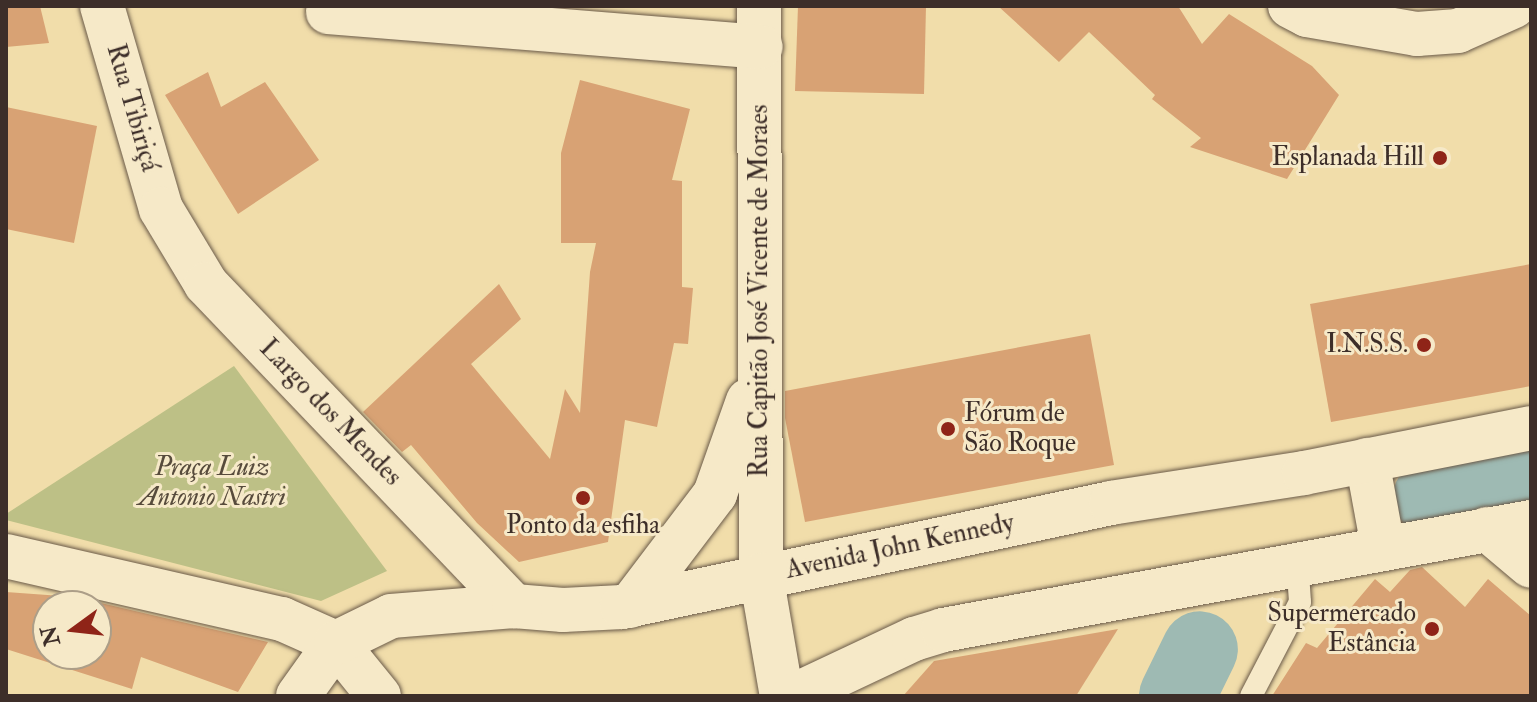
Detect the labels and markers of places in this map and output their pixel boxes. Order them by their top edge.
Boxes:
place label: Esplanada Hill [1271,142,1424,174]
marker: Esplanada Hill [1431,149,1449,167]
place label: I.N.S.S. [1326,329,1408,361]
marker: I.N.S.S. [1415,336,1433,354]
place label: Fórum de São Roque [964,398,1076,460]
marker: Fórum de São Roque [939,420,957,438]
marker: Ponto da esfiha [574,489,592,507]
place label: Ponto da esfiha [506,510,660,542]
place label: Supermercado Estância [1267,598,1416,660]
marker: Supermercado Estância [1423,620,1441,638]

